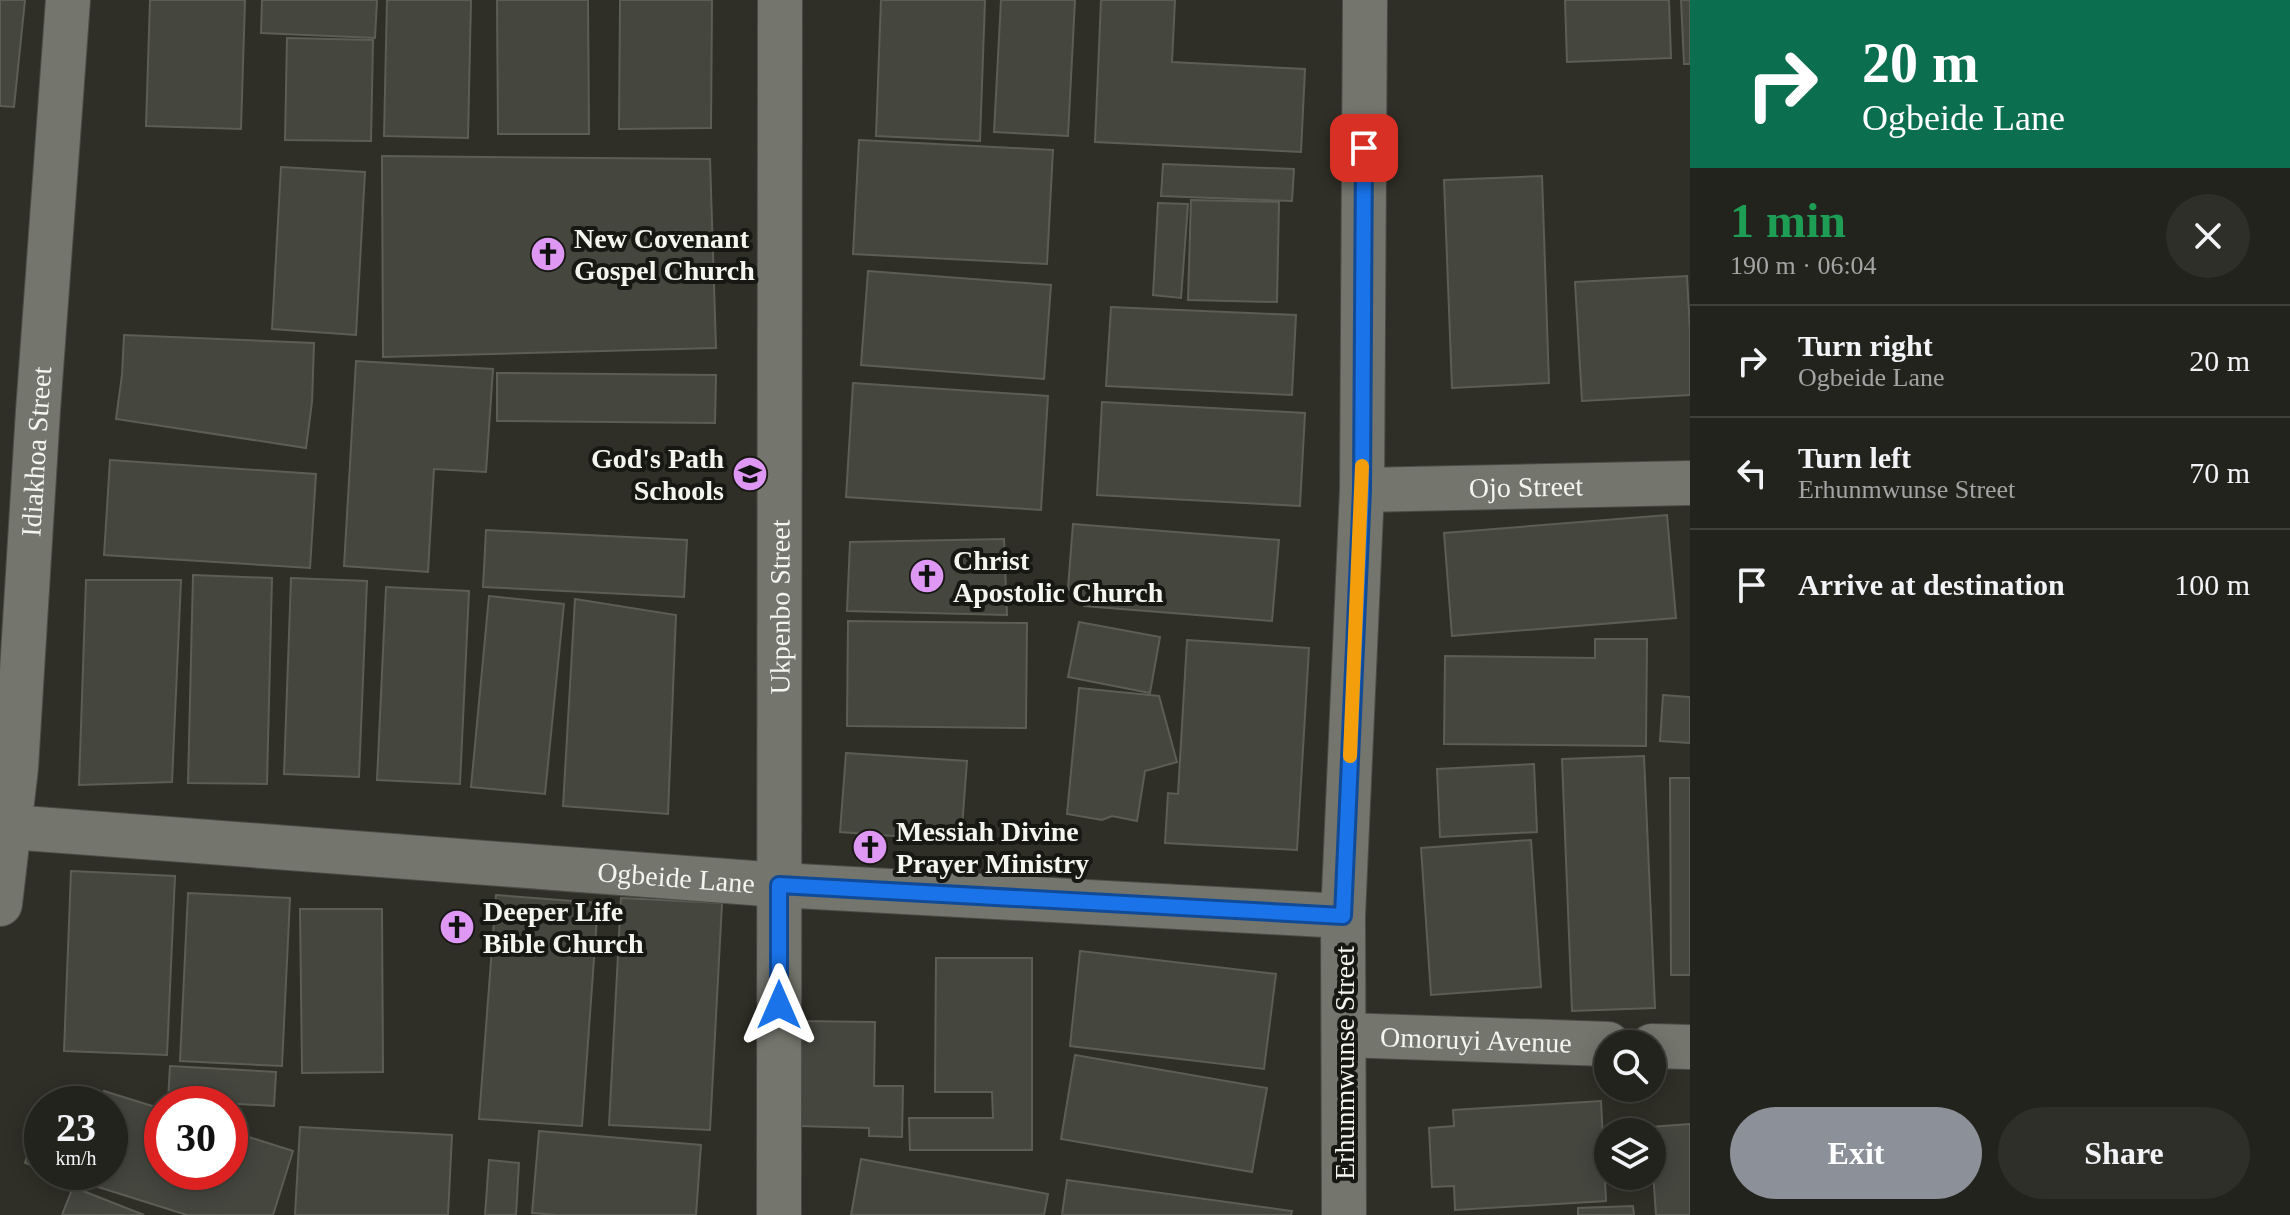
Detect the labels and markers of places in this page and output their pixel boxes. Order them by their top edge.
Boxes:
pin [1330,114,1398,182]
place label: New Covenant Gospel Church [574,223,755,286]
church icon: New Covenant Gospel Church [529,235,567,273]
place label: God's Path Schools [591,443,724,506]
school or university icon: God's Path Schools [731,455,769,493]
place label: Christ Apostolic Church [953,545,1164,608]
church icon: Christ Apostolic Church [908,557,946,595]
place label: Messiah Divine Prayer Ministry [896,816,1089,879]
church icon: Messiah Divine Prayer Ministry [851,828,889,866]
place label: Deeper Life Bible Church [483,896,644,959]
church icon: Deeper Life Bible Church [438,908,476,946]

